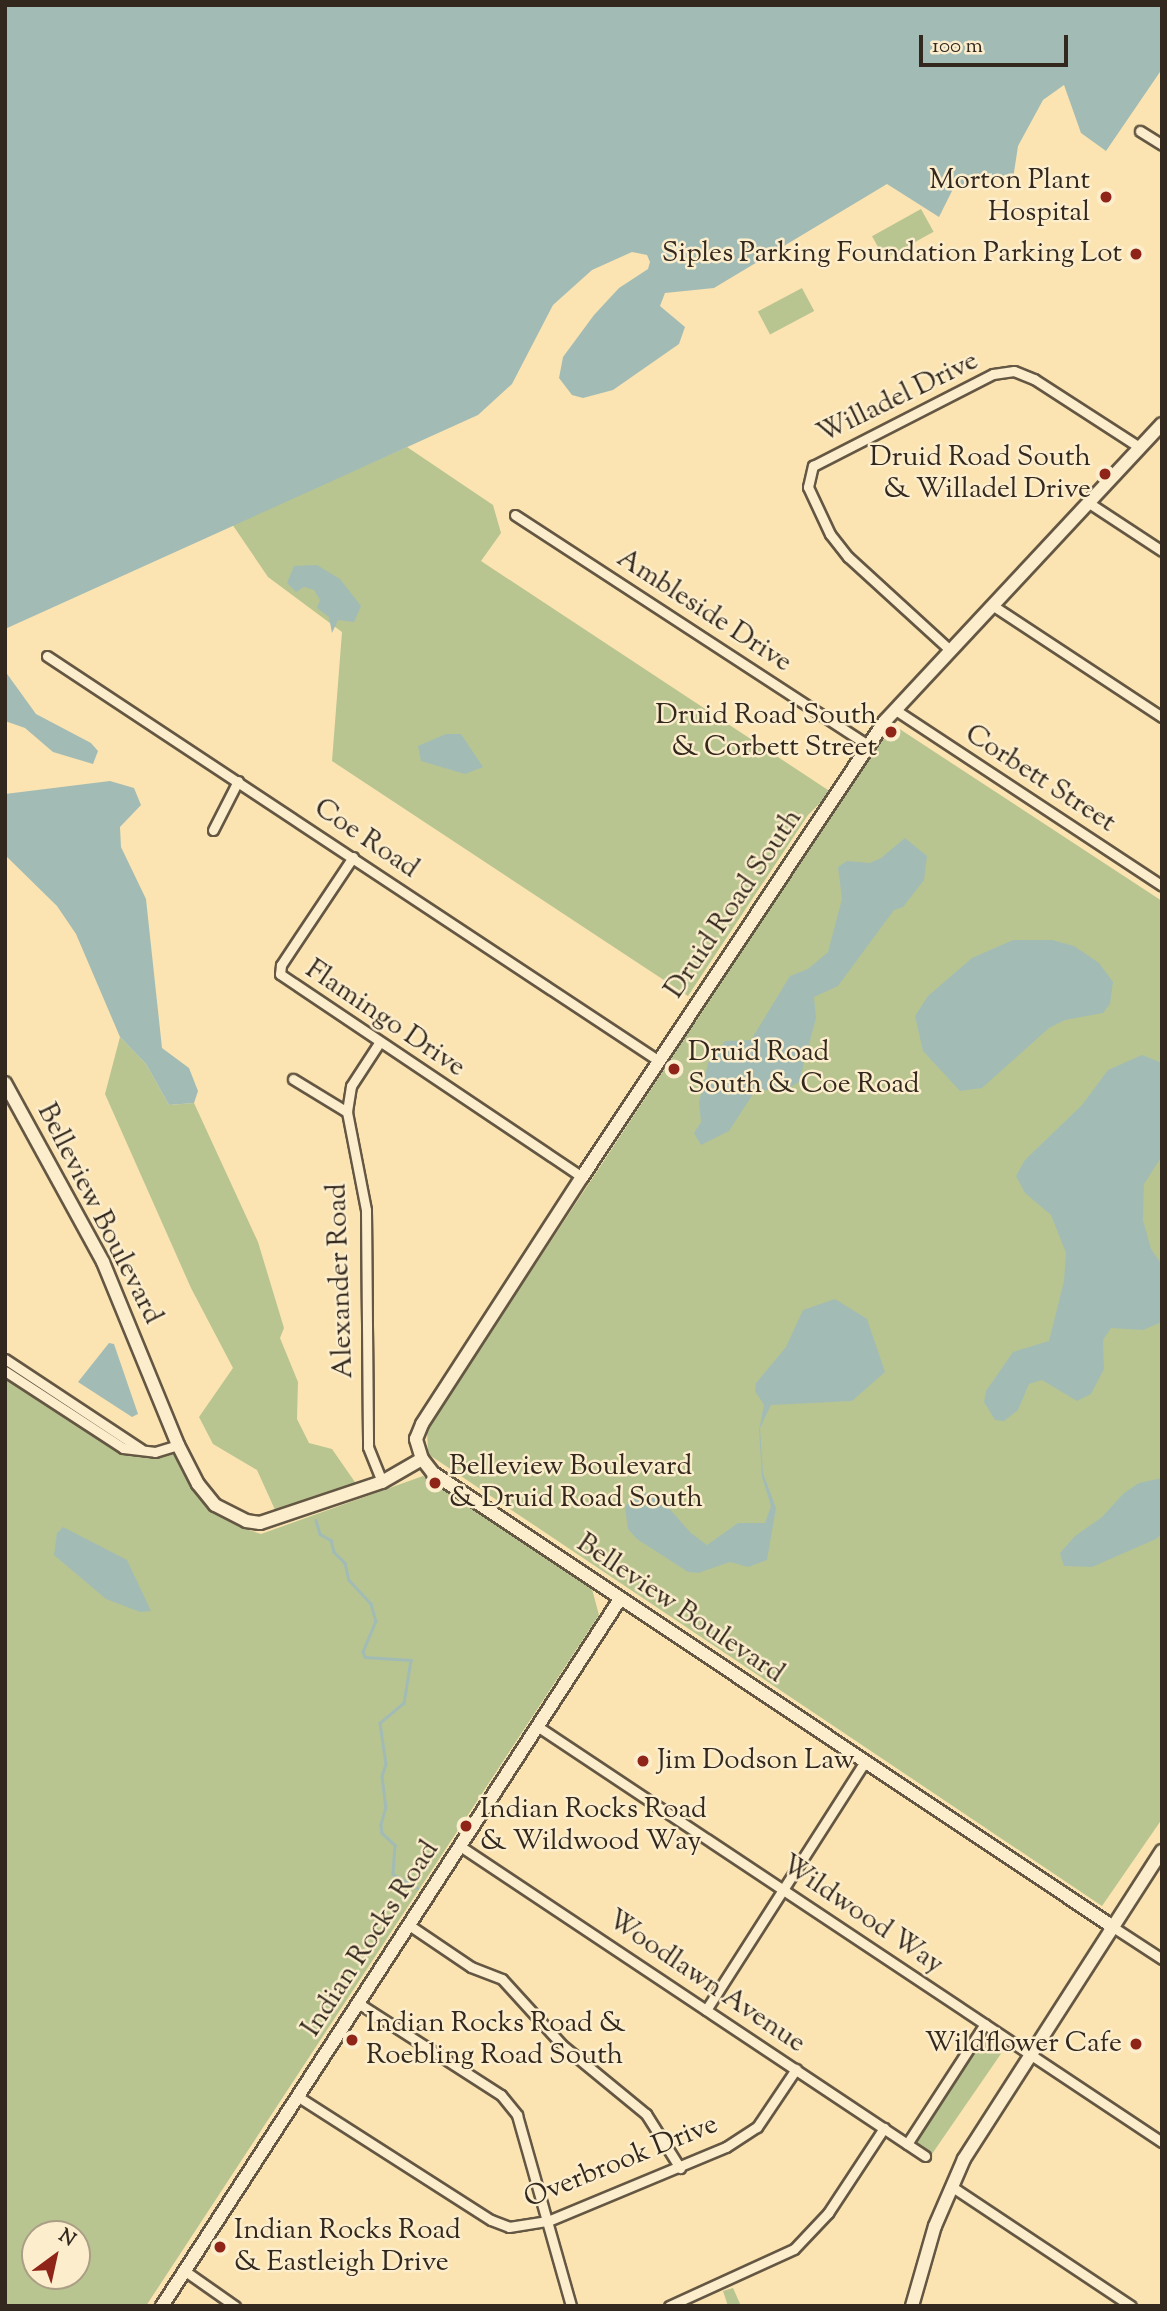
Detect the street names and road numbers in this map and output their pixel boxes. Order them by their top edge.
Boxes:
street label: Willadel Drive [812,345,984,451]
street label: Ambleside Drive [610,542,798,680]
street label: Corbett Street [958,718,1122,840]
street label: Coe Road [307,792,425,886]
street label: Druid Road South [658,803,810,1005]
street label: Flamingo Drive [299,953,471,1085]
street label: Belleview Boulevard [29,1098,169,1330]
street label: Alexander Road [321,1183,361,1379]
street label: Belleview Boulevard [570,1527,790,1691]
street label: Indian Rocks Road [295,1835,447,2043]
street label: Wildwood Way [774,1848,950,1982]
street label: Woodlawn Avenue [600,1903,812,2061]
street label: Overbrook Drive [519,2108,723,2216]

